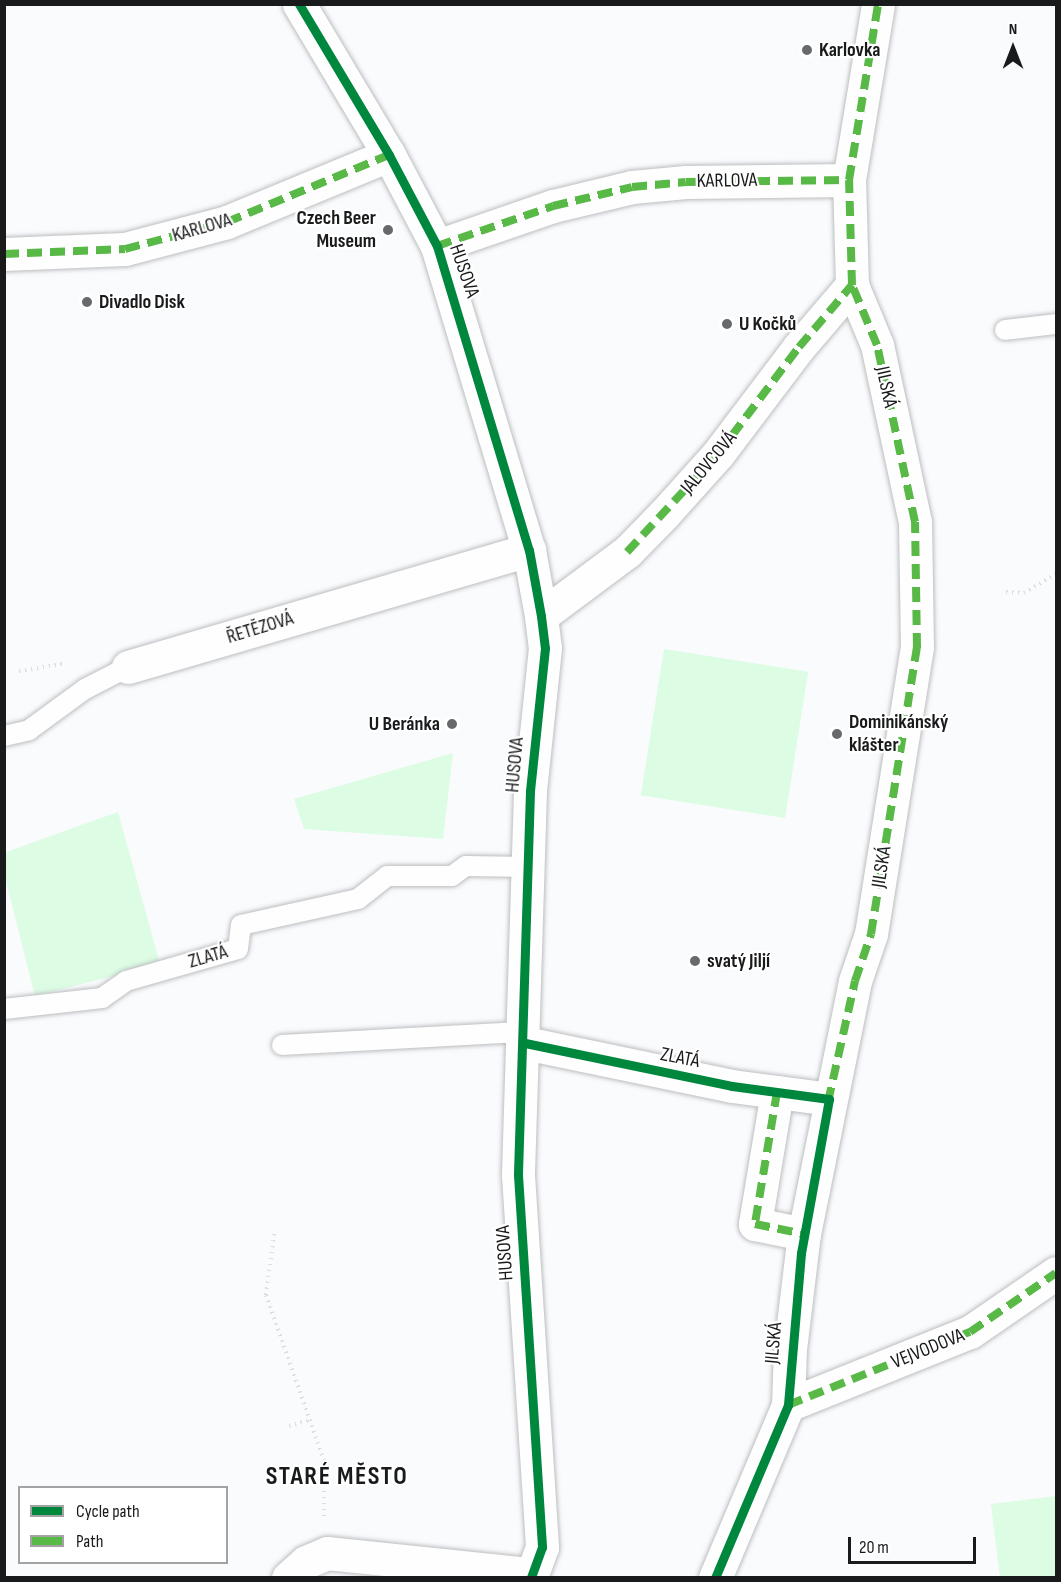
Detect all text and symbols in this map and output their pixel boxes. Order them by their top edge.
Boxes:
north arrow [983,18,1043,78]
text: N [1009,20,1017,39]
place label: Karlovka [819,38,881,62]
marker: Karlovka [800,43,814,57]
street label: KARLOVA [696,168,758,194]
place label: Czech Beer Museum [297,207,376,254]
street label: KARLOVA [170,208,234,248]
marker: Czech Beer Museum [381,223,395,237]
street label: HUSOVA [444,241,484,301]
place label: Divadlo Disk [99,290,185,314]
marker: Divadlo Disk [80,295,94,309]
place label: U Kočků [739,312,796,336]
marker: U Kočků [720,317,734,331]
street label: JILSKÁ [870,364,902,410]
street label: JALOVCOVÁ [676,427,742,499]
street label: ŘETĚZOVÁ [224,607,296,649]
place label: Dominikánský klášter [849,710,948,757]
place label: U Beránka [369,712,440,736]
marker: U Beránka [445,717,459,731]
marker: Dominikánský klášter [830,727,844,741]
street label: HUSOVA [501,736,529,794]
street label: JILSKÁ [867,845,897,889]
street label: ZLATÁ [186,940,230,974]
place label: svatý Jiljí [707,949,770,973]
marker: svatý Jiljí [688,954,702,968]
street label: ZLATÁ [658,1042,702,1074]
street label: HUSOVA [491,1225,519,1281]
street label: JILSKÁ [760,1321,788,1365]
street label: VEJVODOVA [888,1324,968,1374]
district label: STARÉ MĚSTO [266,1461,408,1493]
legend [18,1486,228,1564]
text: Cycle path [76,1501,140,1522]
scale bar [851,1525,978,1563]
text: Path [76,1531,104,1552]
text: 20 m [859,1537,889,1558]

